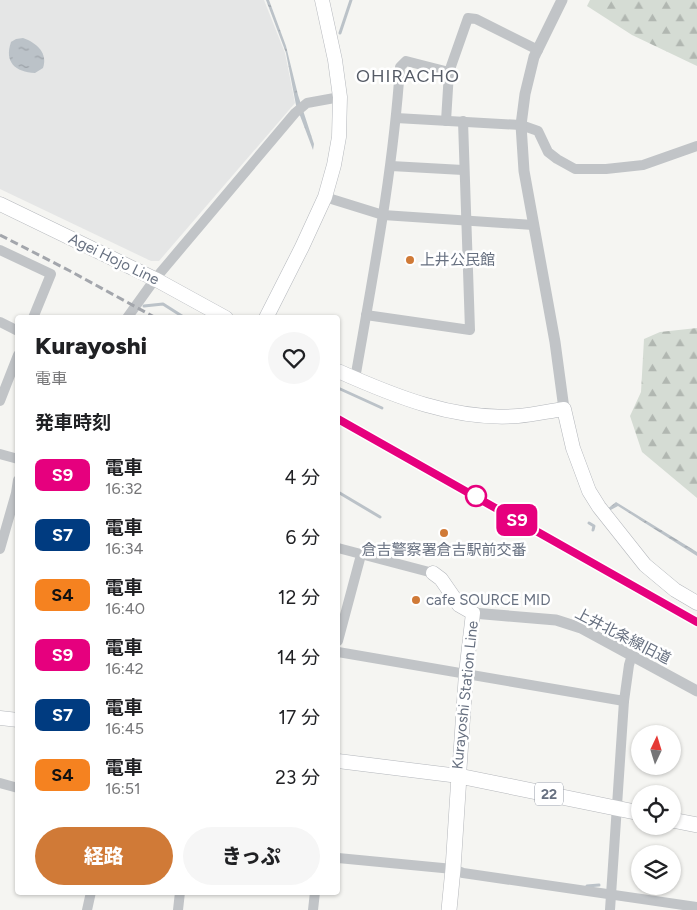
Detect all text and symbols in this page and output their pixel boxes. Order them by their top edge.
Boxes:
district label: OHIRACHO [356,65,460,87]
street label: Agei Hojo Line [66,229,162,289]
place label: 上井公民館 [420,251,495,269]
marker: 上井公民館 [404,254,416,266]
text: Kurayoshi [35,331,147,360]
button: heart [268,332,320,384]
text: 電車 [35,369,67,388]
text: 発車時刻 [35,411,111,434]
text: 電車 [105,456,143,479]
text: S9 [52,464,73,486]
text: 4 分 [285,466,320,489]
text: 16:32 [105,479,142,498]
unlabelled marker [465,485,487,507]
line badge: S9 [494,504,540,536]
text: S9 [506,509,528,531]
text: 電車 [105,516,143,539]
text: S7 [52,524,73,546]
text: 6 分 [286,526,320,549]
marker: 倉吉警察署倉吉駅前交番 [438,527,450,539]
text: 16:34 [105,539,143,558]
place label: 倉吉警察署倉吉駅前交番 [361,541,527,559]
text: 電車 [105,576,143,599]
text: S4 [51,584,74,606]
text: 12 分 [278,586,320,609]
place label: cafe SOURCE MID [426,591,550,609]
marker: cafe SOURCE MID [410,594,422,606]
text: 16:40 [105,599,145,618]
street label: 上井北条線旧道 [572,604,674,668]
street label: Kurayoshi Station Line [448,620,482,770]
text: 電車 [105,636,143,659]
text: S9 [52,644,73,666]
text: 14 分 [277,646,320,669]
text: 16:42 [105,659,144,678]
text: 電車 [105,696,143,719]
text: S7 [52,704,73,726]
text: 17 分 [278,706,320,729]
text: 16:45 [105,719,144,738]
north arrow [631,725,681,775]
map controls [631,725,681,895]
text: 電車 [105,756,143,779]
text: S4 [51,764,74,786]
text: 23 分 [275,766,320,789]
text: 16:51 [105,779,141,798]
road number: 22 [535,782,563,806]
button: locate [631,785,681,835]
button: 経路 [35,827,173,885]
button: きっぷ [183,827,320,885]
button: layers [631,845,681,895]

